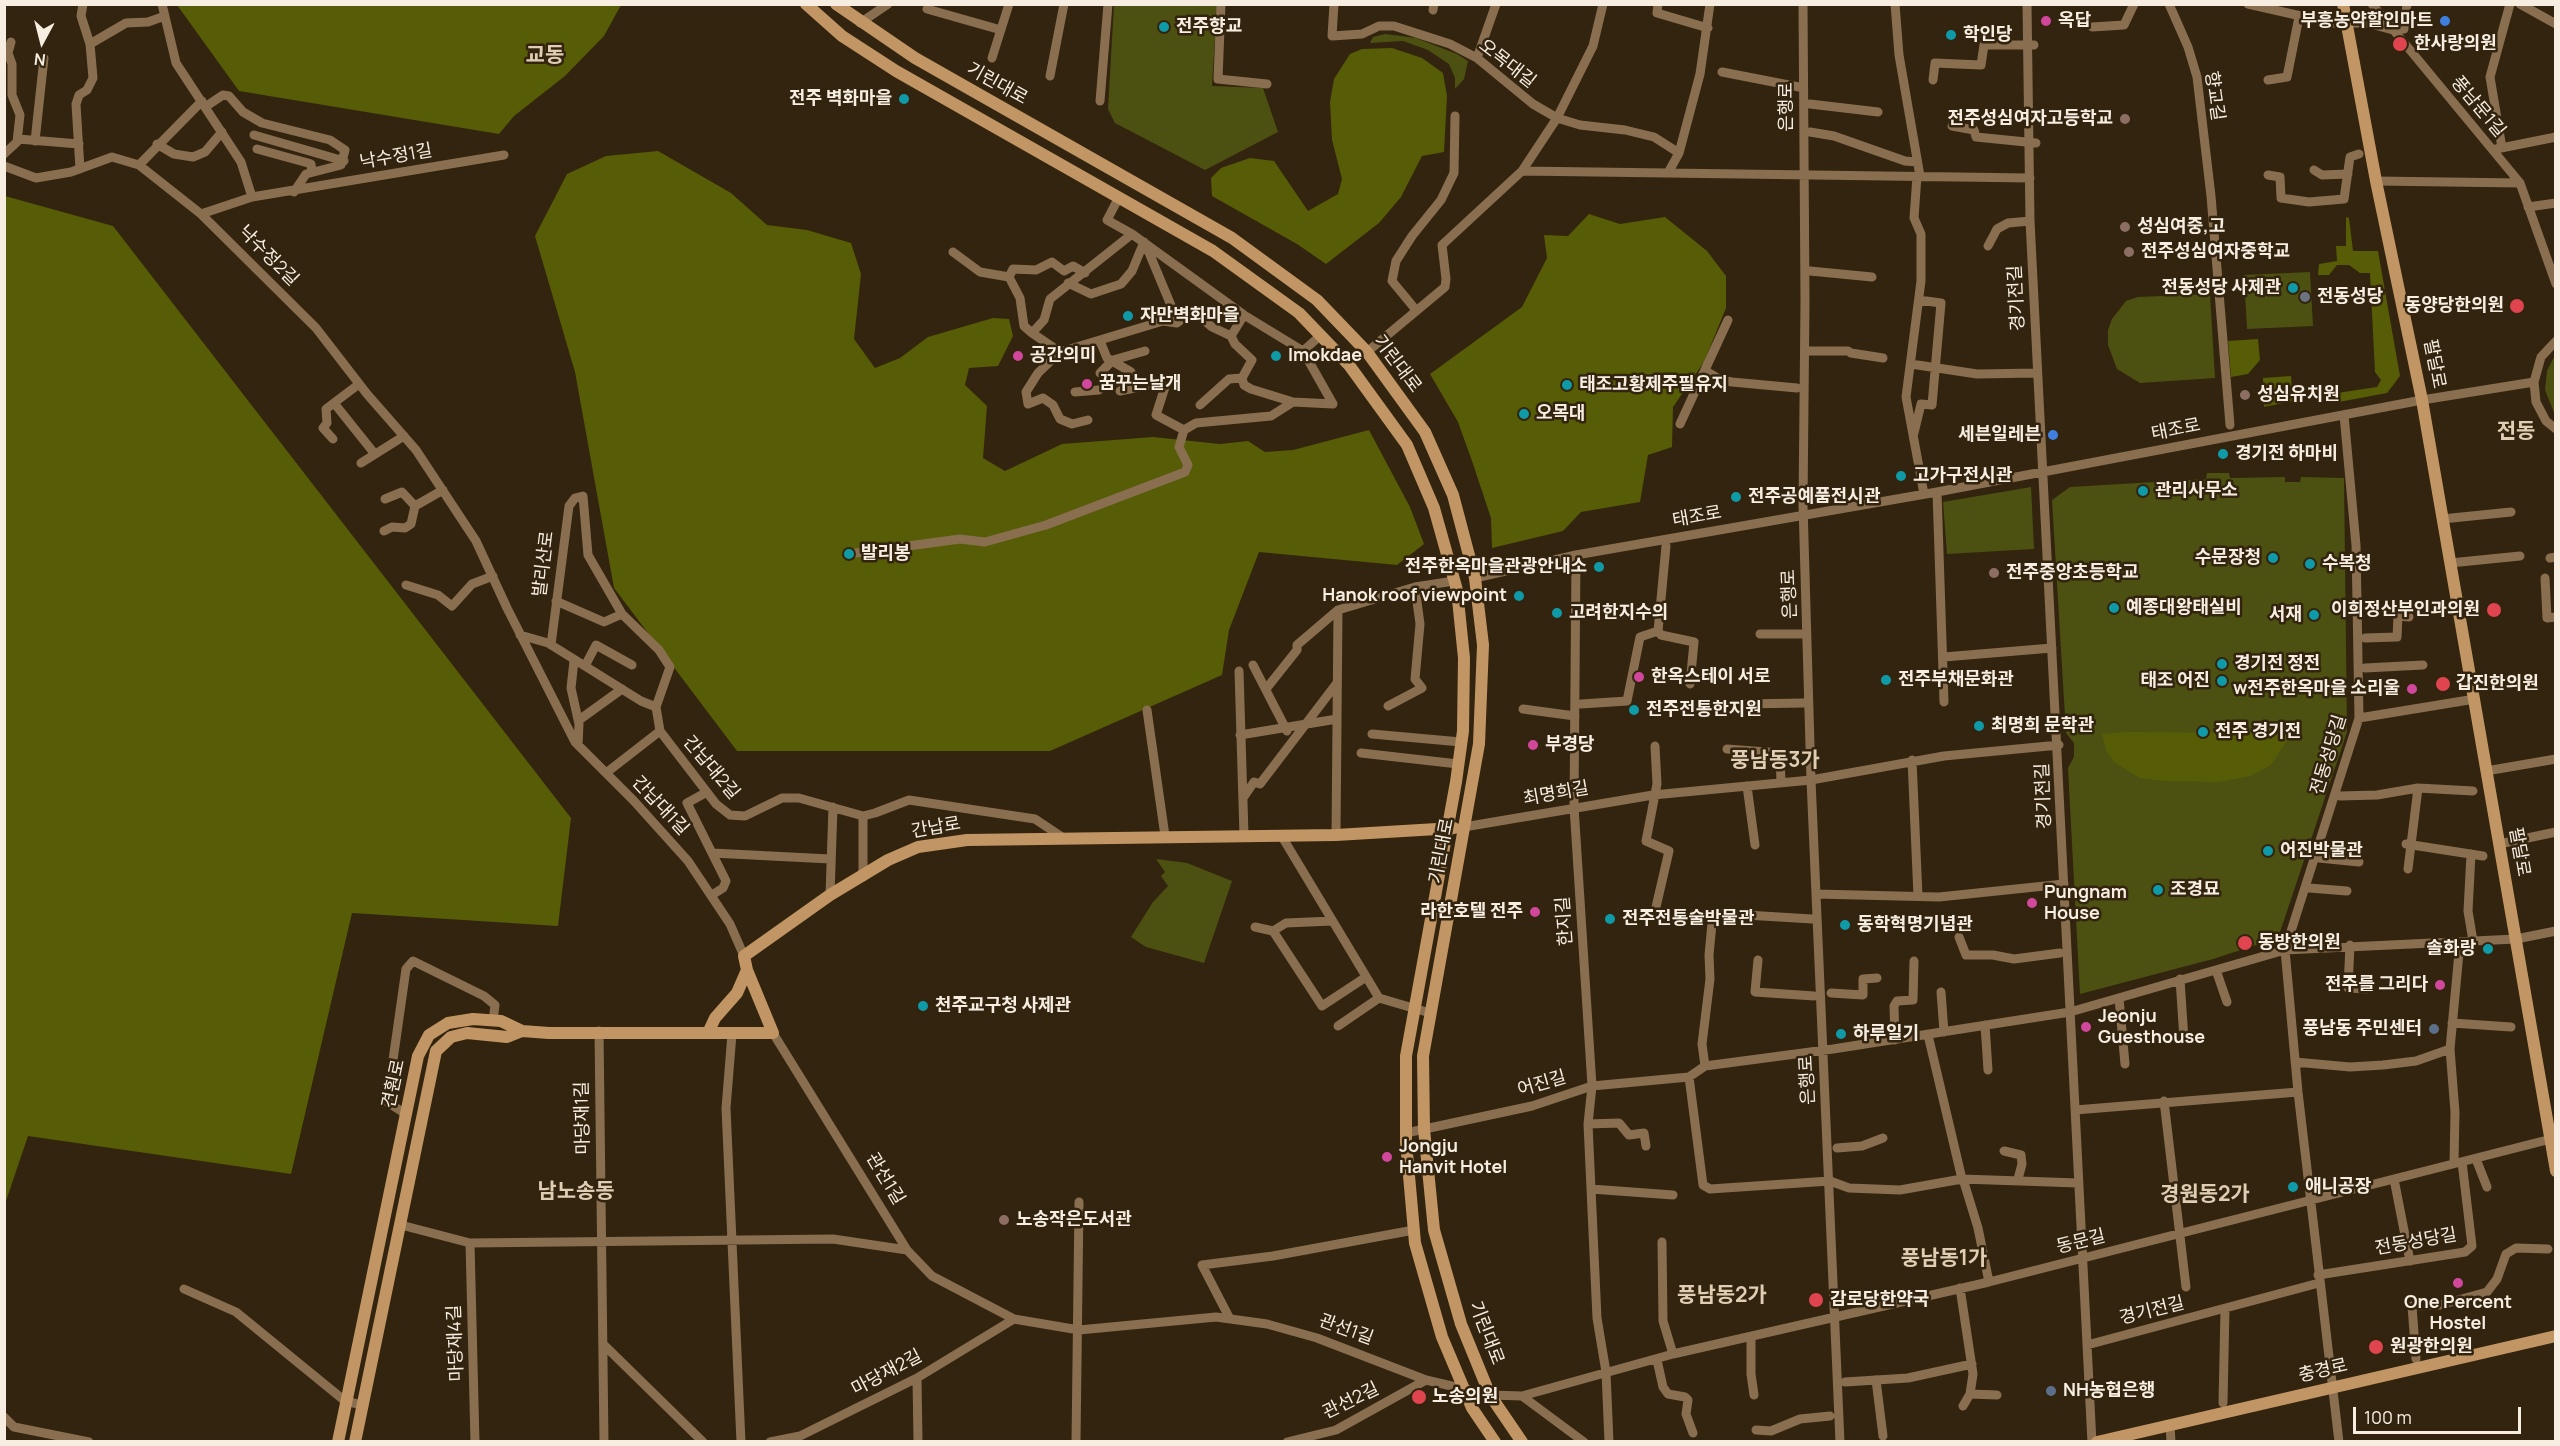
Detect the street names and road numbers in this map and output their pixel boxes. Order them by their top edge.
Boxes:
street label: 오목대길 [1474,35,1540,93]
street label: 기린대로 [963,58,1031,110]
street label: 향교길 [2200,70,2228,122]
street label: 풍남문1길 [2446,72,2510,142]
street label: 은행로 [1776,82,1798,132]
street label: 낙수정1길 [358,140,434,174]
street label: 낙수정2길 [233,221,303,291]
street label: 경기전길 [2004,264,2030,332]
street label: 기린대로 [1368,331,1426,397]
street label: 팔달로 [2419,338,2449,390]
street label: 태조로 [2150,415,2202,445]
street label: 태조로 [1671,502,1723,532]
street label: 발리산로 [529,530,559,598]
street label: 은행로 [1778,569,1802,619]
street label: 전동성당길 [2307,712,2351,798]
street label: 간납대2길 [678,732,744,804]
street label: 경기전길 [2032,763,2056,829]
street label: 간납대1길 [627,772,693,840]
street label: 최명희길 [1522,778,1590,810]
street label: 간납로 [910,813,962,843]
street label: 기린대로 [1425,816,1459,886]
street label: 팔달로 [2504,826,2534,878]
street label: 한지길 [1552,895,1578,947]
street label: 은행로 [1796,1055,1820,1105]
street label: 견훤로 [378,1057,410,1111]
street label: 어진길 [1515,1067,1569,1101]
street label: 마당재1길 [572,1081,594,1155]
street label: 관선1길 [861,1149,909,1209]
street label: 전동성당길 [2373,1224,2459,1260]
street label: 동문길 [2054,1226,2108,1258]
street label: 경기전길 [2117,1293,2187,1329]
street label: 기린대로 [1464,1298,1508,1368]
street label: 마당재4길 [444,1304,468,1382]
street label: 관선1길 [1316,1310,1376,1350]
street label: 마당재2길 [848,1346,926,1400]
street label: 충경로 [2296,1355,2350,1387]
street label: 관선2길 [1319,1378,1383,1424]

